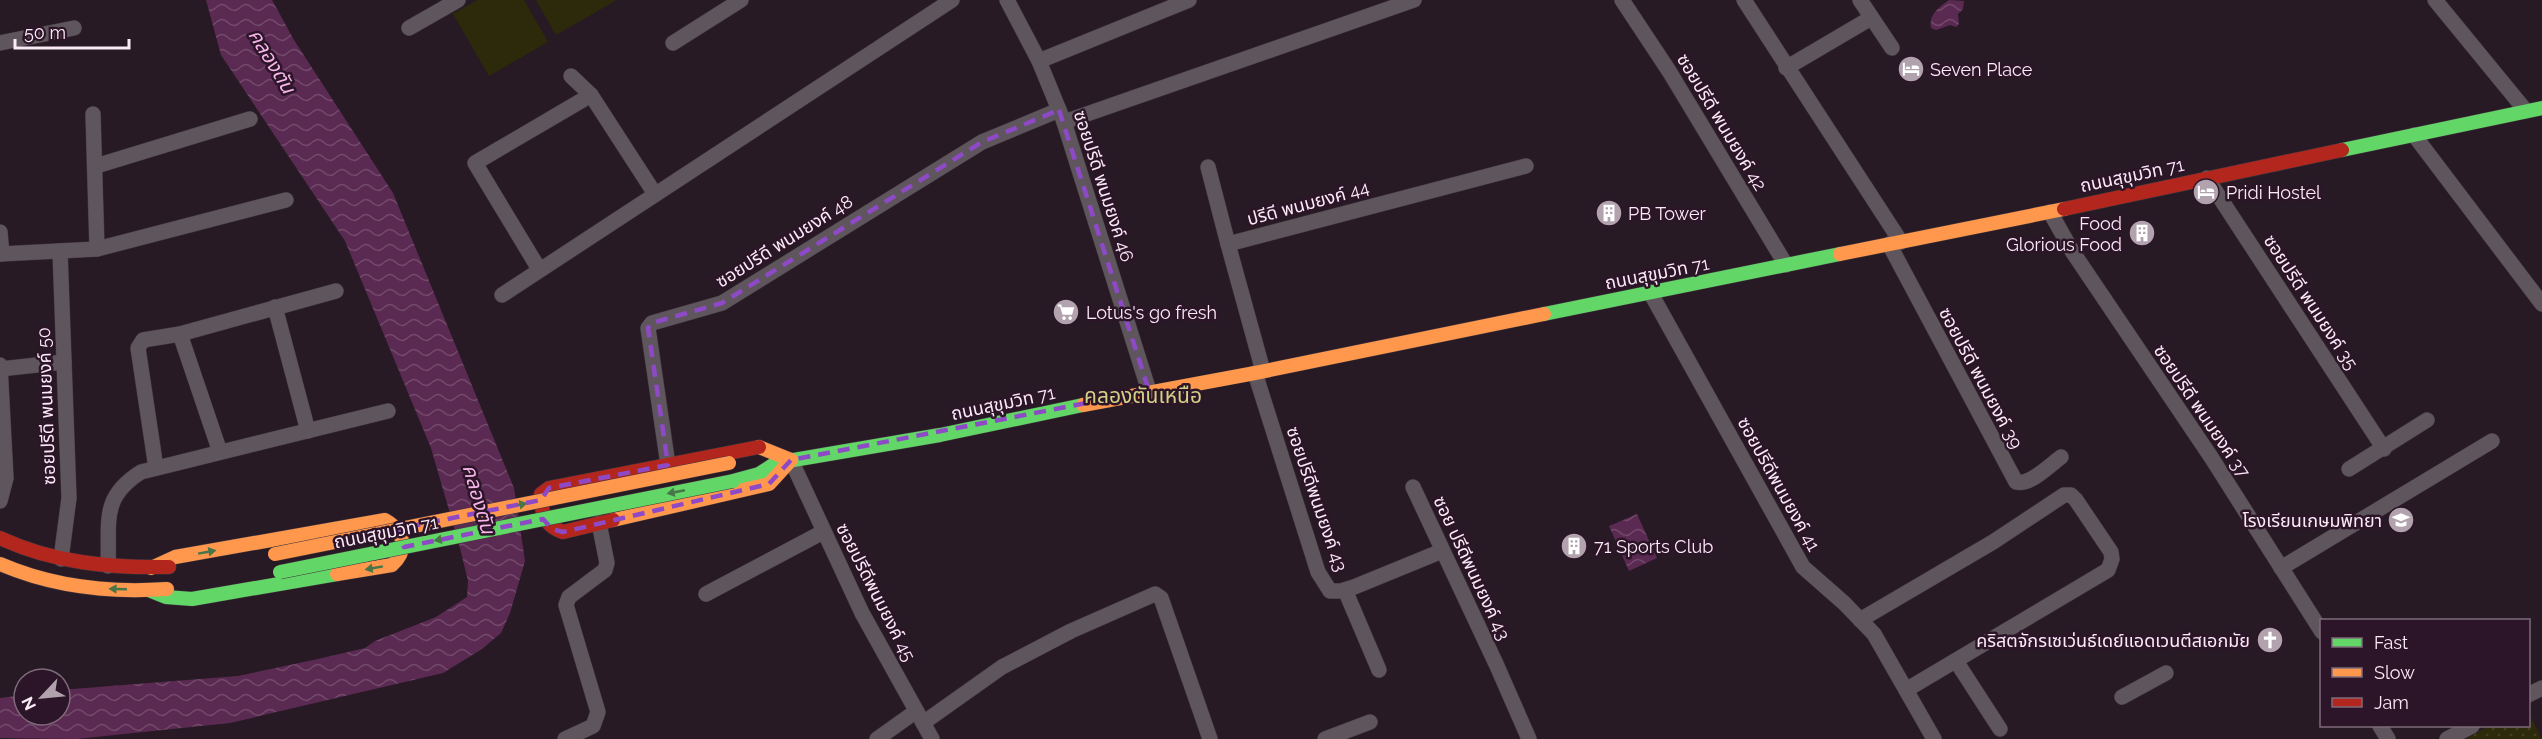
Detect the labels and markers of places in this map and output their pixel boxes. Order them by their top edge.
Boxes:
hotel icon: Seven Place [1896,54,1926,84]
place label: Seven Place [1930,59,2033,80]
hotel icon: Pridi Hostel [2191,177,2221,207]
place label: Pridi Hostel [2226,182,2321,203]
building icon: PB Tower [1594,198,1624,228]
place label: PB Tower [1628,203,1706,224]
place label: Food Glorious Food [2006,213,2122,255]
building icon: Food Glorious Food [2127,218,2157,248]
supermarket icon: Lotus's go fresh [1051,297,1081,327]
place label: Lotus's go fresh [1086,302,1217,323]
school or university icon: โรงเรียนเกษมพิทยา [2386,505,2416,535]
place label: โรงเรียนเกษมพิทยา [2242,510,2382,531]
building icon: 71 Sports Club [1559,531,1589,561]
place label: 71 Sports Club [1594,536,1713,557]
church icon: คริสตจักรเซเว่นธ์เดย์แอดเวนตีสเอกมัย [2255,625,2285,655]
place label: คริสตจักรเซเว่นธ์เดย์แอดเวนตีสเอกมัย [1976,630,2250,651]

